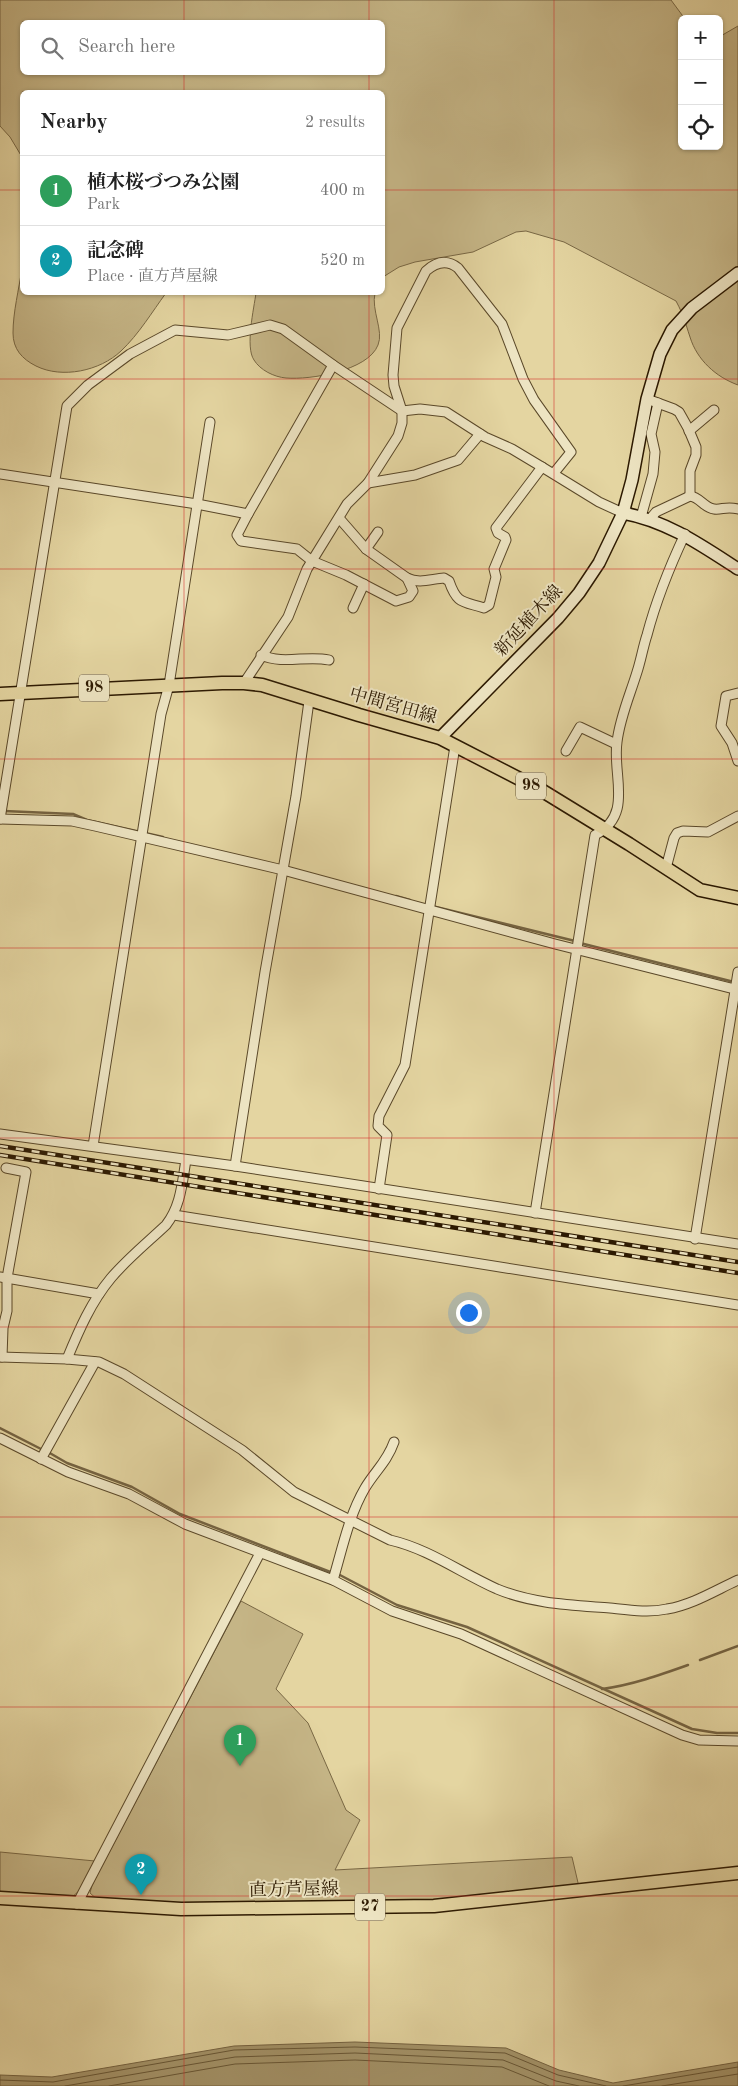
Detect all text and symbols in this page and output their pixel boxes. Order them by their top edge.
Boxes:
map controls [678,15,723,150]
button: + [678,15,723,60]
search box [20,20,385,75]
icon: search [38,34,66,62]
text: Search here [78,38,175,57]
button: − [678,60,723,105]
button: locate [678,105,723,150]
text: Nearby [40,112,108,133]
text: 2 results [305,115,365,131]
text: 植木桜づつみ公園 [87,174,239,193]
text: 1 [51,183,61,199]
text: 400 m [320,183,365,199]
text: Park [87,197,120,213]
text: 記念碑 [87,242,144,261]
text: 2 [51,253,61,269]
text: 520 m [320,253,365,269]
text: Place · 直方芦屋線 [87,269,218,285]
street label: 新延植木線 [490,581,566,660]
road number: 98 [79,674,109,701]
street label: 中間宮田線 [347,683,439,727]
road number: 98 [516,772,546,799]
your location [456,1300,482,1326]
pin: 1 [224,1725,256,1766]
pin: 2 [125,1854,157,1895]
street label: 直方芦屋線 [249,1878,339,1900]
road number: 27 [355,1894,385,1920]

